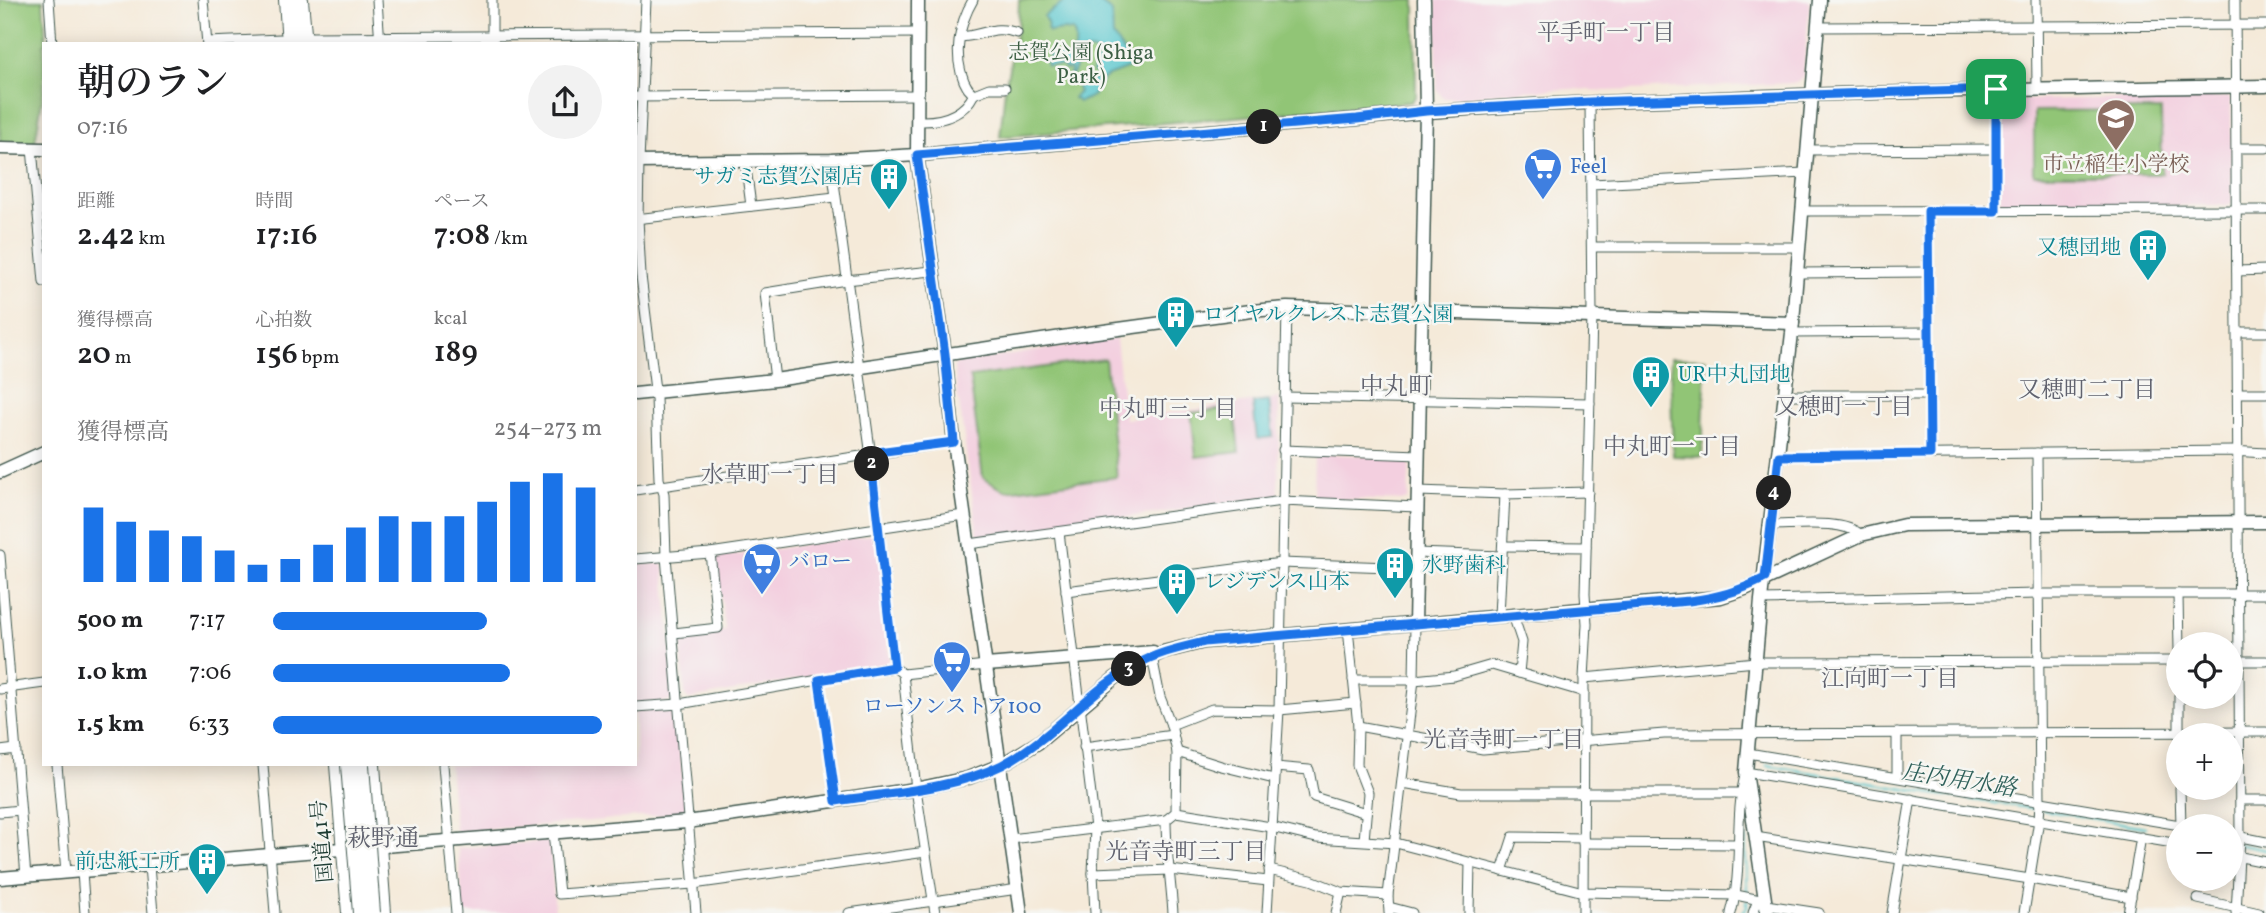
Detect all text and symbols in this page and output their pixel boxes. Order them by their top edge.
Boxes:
district label: 平手町一丁目 [1537,18,1675,50]
park label: 志賀公園 (Shiga Park) [1008,39,1154,92]
text: 朝のラン [77,59,229,112]
pin [1966,59,2026,119]
button: share [528,65,602,139]
icon: arrive [1977,70,2015,108]
school or university icon: 市立稲生小学校 [2095,97,2137,152]
pin: 1 [1246,110,1282,144]
text: 07:16 [77,112,128,144]
text: 1 [1260,113,1267,139]
supermarket icon: Feel [1522,146,1564,201]
place label: 市立稲生小学校 [2043,151,2190,180]
place label: Feel [1570,153,1607,182]
building icon: サガミ志賀公園店 [868,156,910,211]
place label: サガミ志賀公園店 [694,163,862,192]
text: 距離 [77,189,115,215]
text: 時間 [255,189,293,215]
text: ペース [434,189,490,215]
text: 2.42 [77,215,135,257]
text: 17:16 [255,215,317,257]
text: 7:08 [434,215,490,257]
text: km [135,226,166,252]
text: /km [490,226,528,252]
building icon: 又穂団地 [2127,227,2169,282]
place label: 又穂団地 [2037,234,2121,263]
building icon: ロイヤルクレスト志賀公園 [1155,294,1197,349]
place label: ロイヤルクレスト志賀公園 [1203,301,1453,330]
text: kcal [434,306,467,332]
text: 獲得標高 [77,308,153,334]
text: 心拍数 [255,308,312,334]
text: 189 [434,332,478,374]
text: 20 [77,334,111,376]
text: 156 [255,334,298,376]
text: m [111,345,132,371]
text: bpm [298,345,340,371]
building icon: UR中丸団地 [1630,354,1672,409]
place label: UR中丸団地 [1678,361,1791,390]
district label: 中丸町 [1360,371,1432,405]
district label: 又穂町二丁目 [2018,375,2156,407]
district label: 又穂町一丁目 [1775,392,1913,424]
district label: 中丸町三丁目 [1099,394,1237,426]
text: 254–273 m [494,413,602,445]
text: 獲得標高 [77,417,169,449]
district label: 中丸町一丁目 [1603,432,1741,464]
pin: 2 [854,447,890,482]
text: 2 [867,450,876,476]
district label: 水草町一丁目 [701,460,839,492]
pin: 4 [1756,476,1792,510]
text: 4 [1768,479,1779,505]
supermarket icon: バロー [741,541,783,596]
building icon: 水野歯科 [1374,545,1416,600]
place label: バロー [789,548,852,577]
place label: 水野歯科 [1422,552,1506,581]
building icon: レジデンス山本 [1156,561,1198,616]
place label: レジデンス山本 [1204,568,1349,597]
text: 500 m [77,605,143,637]
text: 7:17 [189,605,226,637]
map controls [2166,632,2243,891]
button: locate [2166,632,2243,709]
supermarket icon: ローソンストア100 [931,639,973,694]
pin: 3 [1112,652,1146,686]
text: 3 [1124,655,1133,681]
text: 1.0 km [77,657,148,689]
text: 7:06 [189,657,231,689]
district label: 江向町一丁目 [1821,664,1959,696]
place label: ローソンストア100 [863,693,1041,722]
text: 1.5 km [77,709,144,741]
text: 6:33 [189,709,230,741]
button: + [2166,723,2243,800]
district label: 光音寺町一丁目 [1424,725,1585,757]
water label: 庄内用水路 [1900,756,2020,806]
street label: 国道41号 [305,798,341,884]
button: − [2166,814,2243,891]
district label: 萩野通 [347,823,419,857]
district label: 光音寺町三丁目 [1106,837,1267,869]
building icon: 前忠紙工所 [186,841,228,896]
place label: 前忠紙工所 [75,848,180,877]

